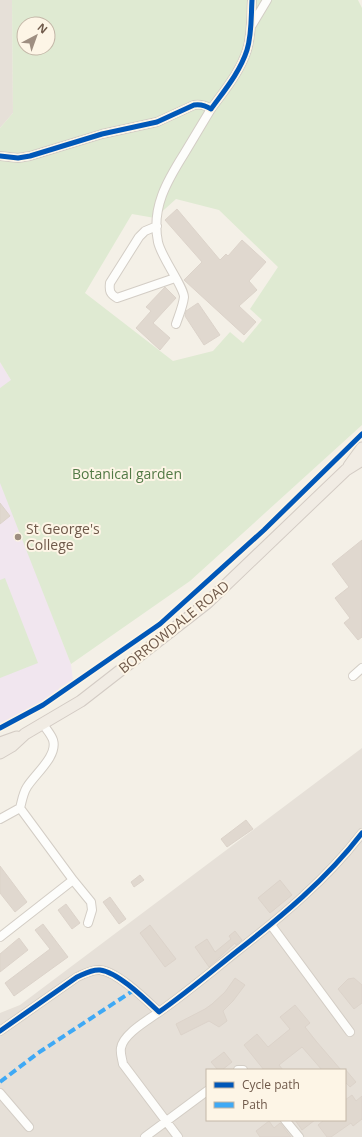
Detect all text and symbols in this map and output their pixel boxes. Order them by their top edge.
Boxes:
north arrow [16,16,56,56]
text: N [35,19,51,37]
park label: Botanical garden [72,464,182,483]
place label: St George's College [26,519,100,554]
marker: St George's College [13,532,23,542]
street label: BORROWDALE ROAD [114,576,233,677]
legend [206,1069,346,1121]
text: Cycle path [242,1076,300,1093]
text: Path [242,1096,268,1113]

